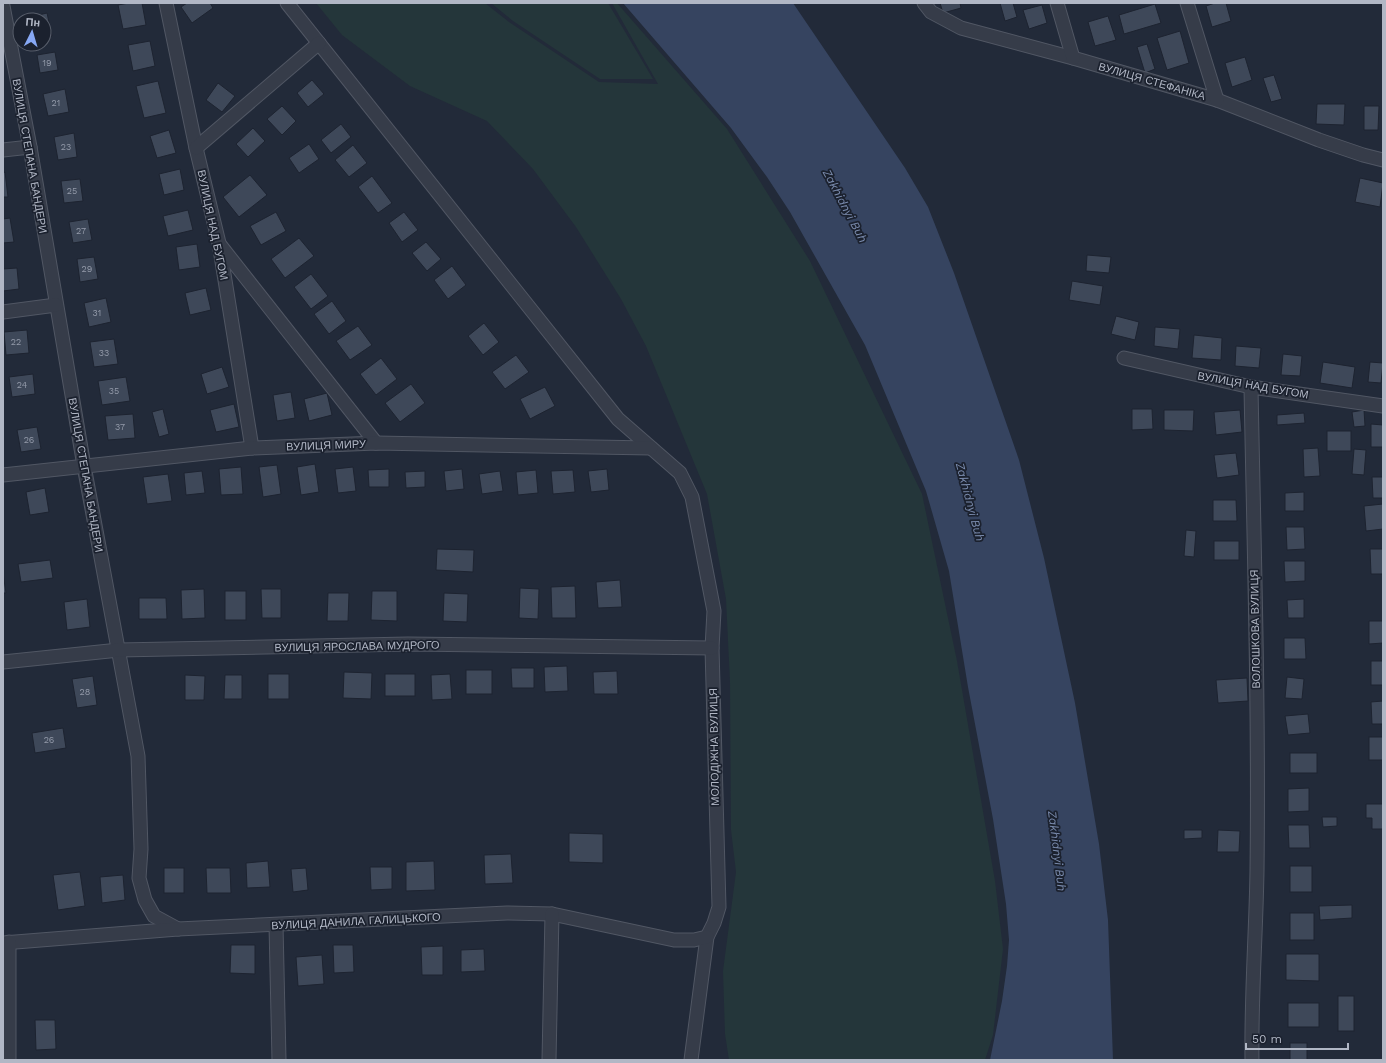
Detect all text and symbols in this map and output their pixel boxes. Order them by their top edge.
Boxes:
north arrow [12,12,52,52]
text: Пн [25,15,41,30]
house number: 19 [42,58,52,68]
street label: ВУЛИЦЯ СТЕФАНІКА [1097,60,1207,103]
street label: ВУЛИЦЯ СТЕПАНА БАНДЕРИ [9,78,50,234]
house number: 21 [52,98,60,108]
house number: 23 [61,142,71,152]
water label: Zakhidnyi Buh [819,166,870,245]
street label: ВУЛИЦЯ НАД БУГОМ [194,169,231,281]
house number: 25 [67,186,77,196]
house number: 27 [76,226,86,236]
house number: 29 [82,264,92,274]
house number: 31 [93,308,101,318]
house number: 22 [11,337,21,347]
house number: 33 [99,348,109,358]
street label: ВУЛИЦЯ НАД БУГОМ [1196,369,1309,402]
house number: 24 [17,380,28,390]
house number: 35 [109,386,119,396]
street label: ВУЛИЦЯ СТЕПАНА БАНДЕРИ [65,397,106,553]
house number: 37 [115,422,125,432]
house number: 26 [24,435,34,445]
street label: ВУЛИЦЯ МИРУ [286,438,367,453]
water label: Zakhidnyi Buh [953,460,987,543]
street label: ВОЛОШКОВА ВУЛИЦЯ [1248,569,1263,689]
street label: ВУЛИЦЯ ЯРОСЛАВА МУДРОГО [274,639,440,654]
house number: 28 [80,687,90,697]
street label: МОЛОДІЖНА ВУЛИЦЯ [707,688,722,806]
house number: 26 [44,735,54,745]
water label: Zakhidnyi Buh [1045,809,1069,892]
street label: ВУЛИЦЯ ДАНИЛА ГАЛИЦЬКОГО [271,911,441,932]
scale bar [1246,1025,1348,1051]
text: 50 m [1252,1032,1282,1046]

